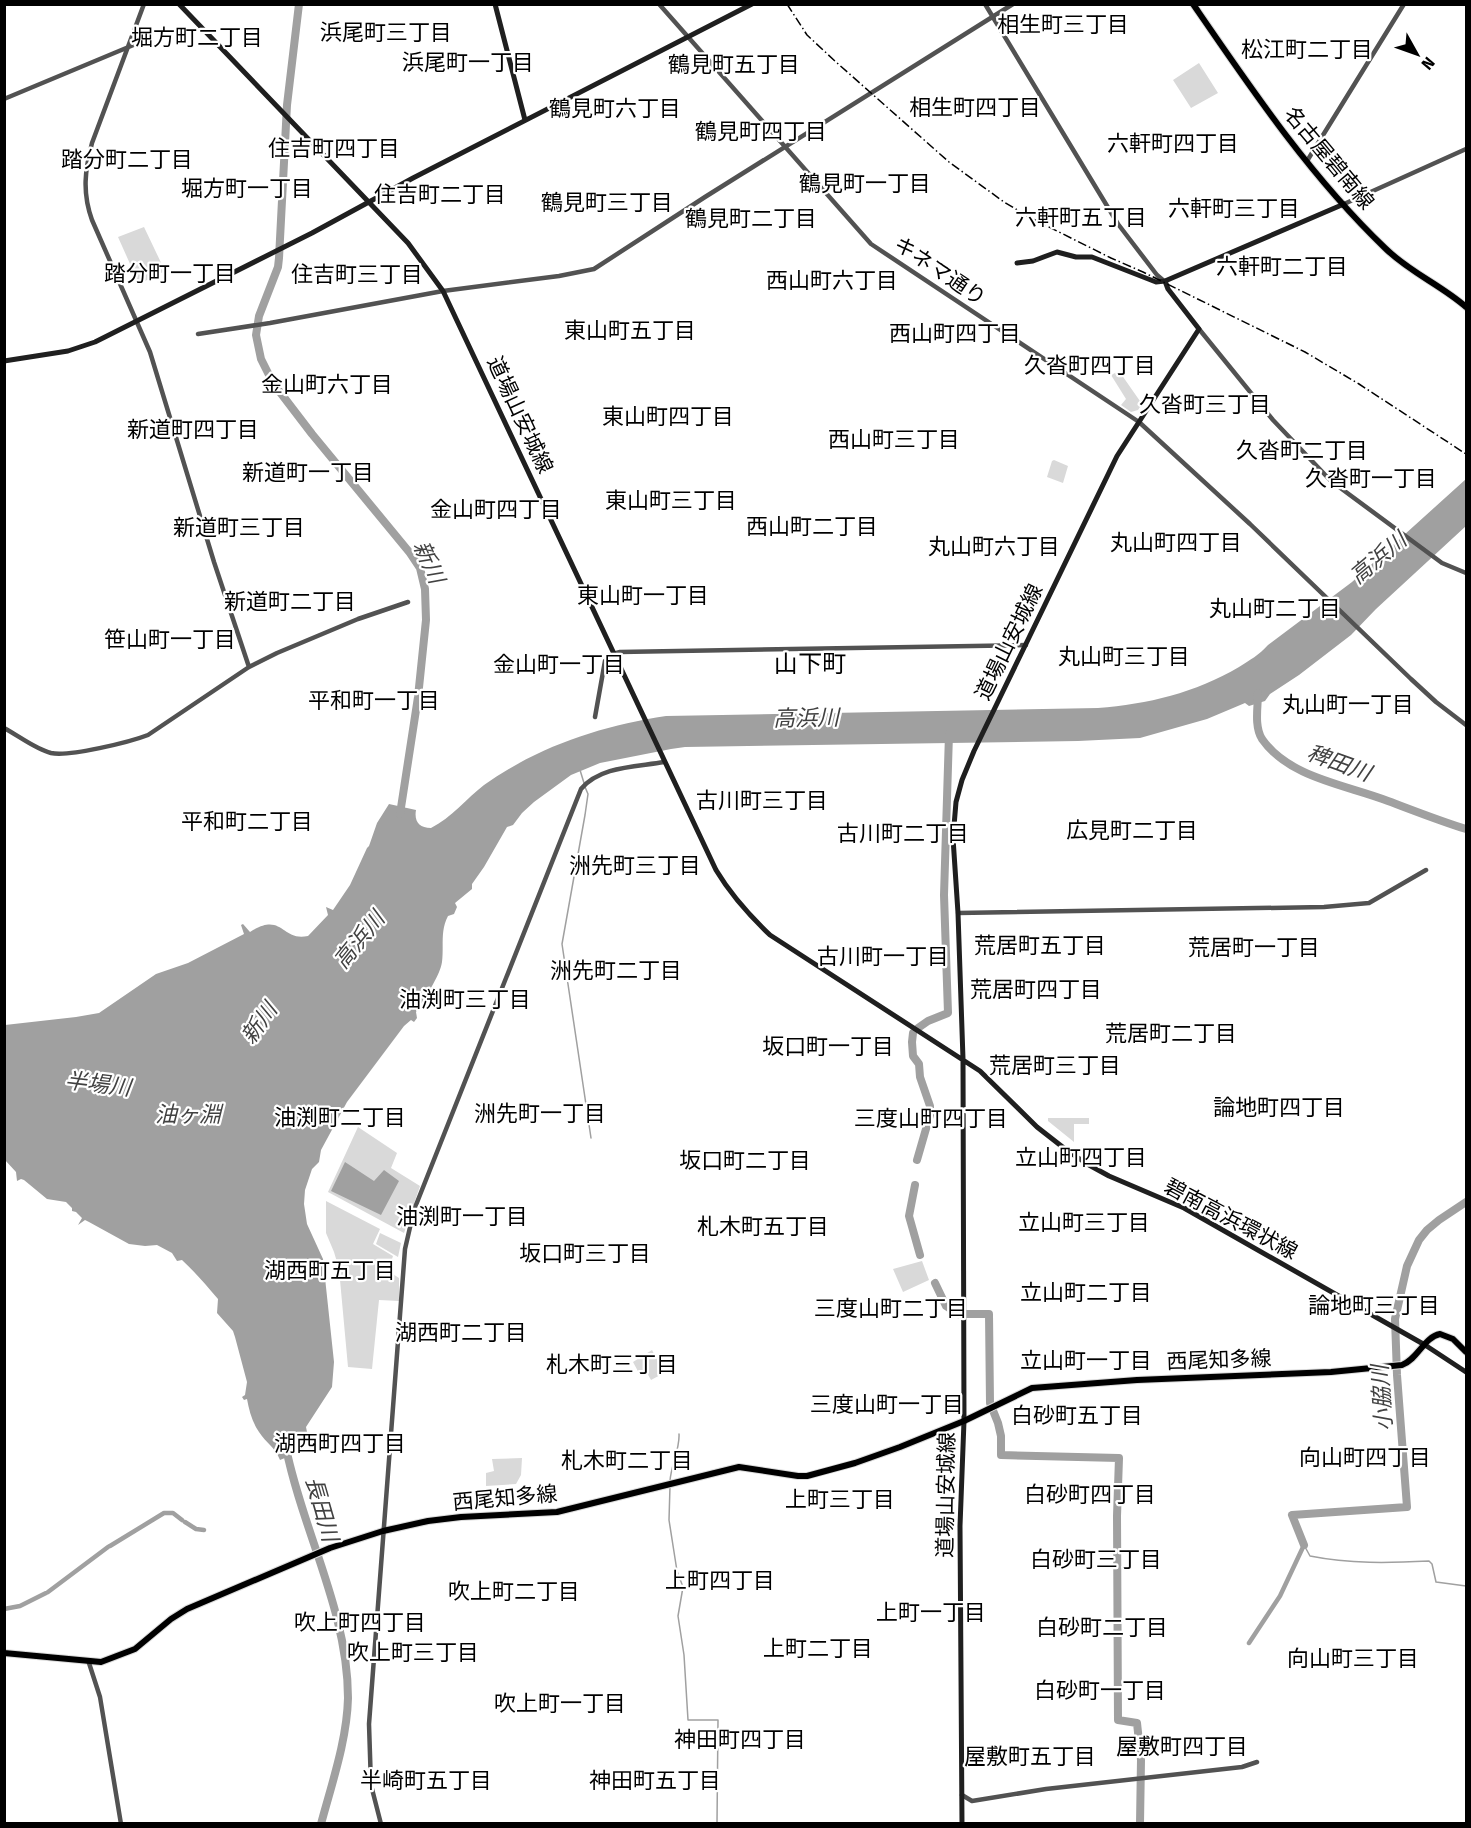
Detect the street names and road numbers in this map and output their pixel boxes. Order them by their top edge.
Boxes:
street label: 名古屋碧南線 [1279,101,1379,215]
street label: キネマ通り [889,231,991,311]
street label: 道場山安城線 [482,352,558,478]
street label: 道場山安城線 [970,580,1048,704]
street label: 碧南高浜環状線 [1160,1173,1302,1265]
street label: 西尾知多線 [1166,1345,1272,1375]
street label: 道場山安城線 [932,1432,960,1558]
street label: 西尾知多線 [452,1480,558,1516]

